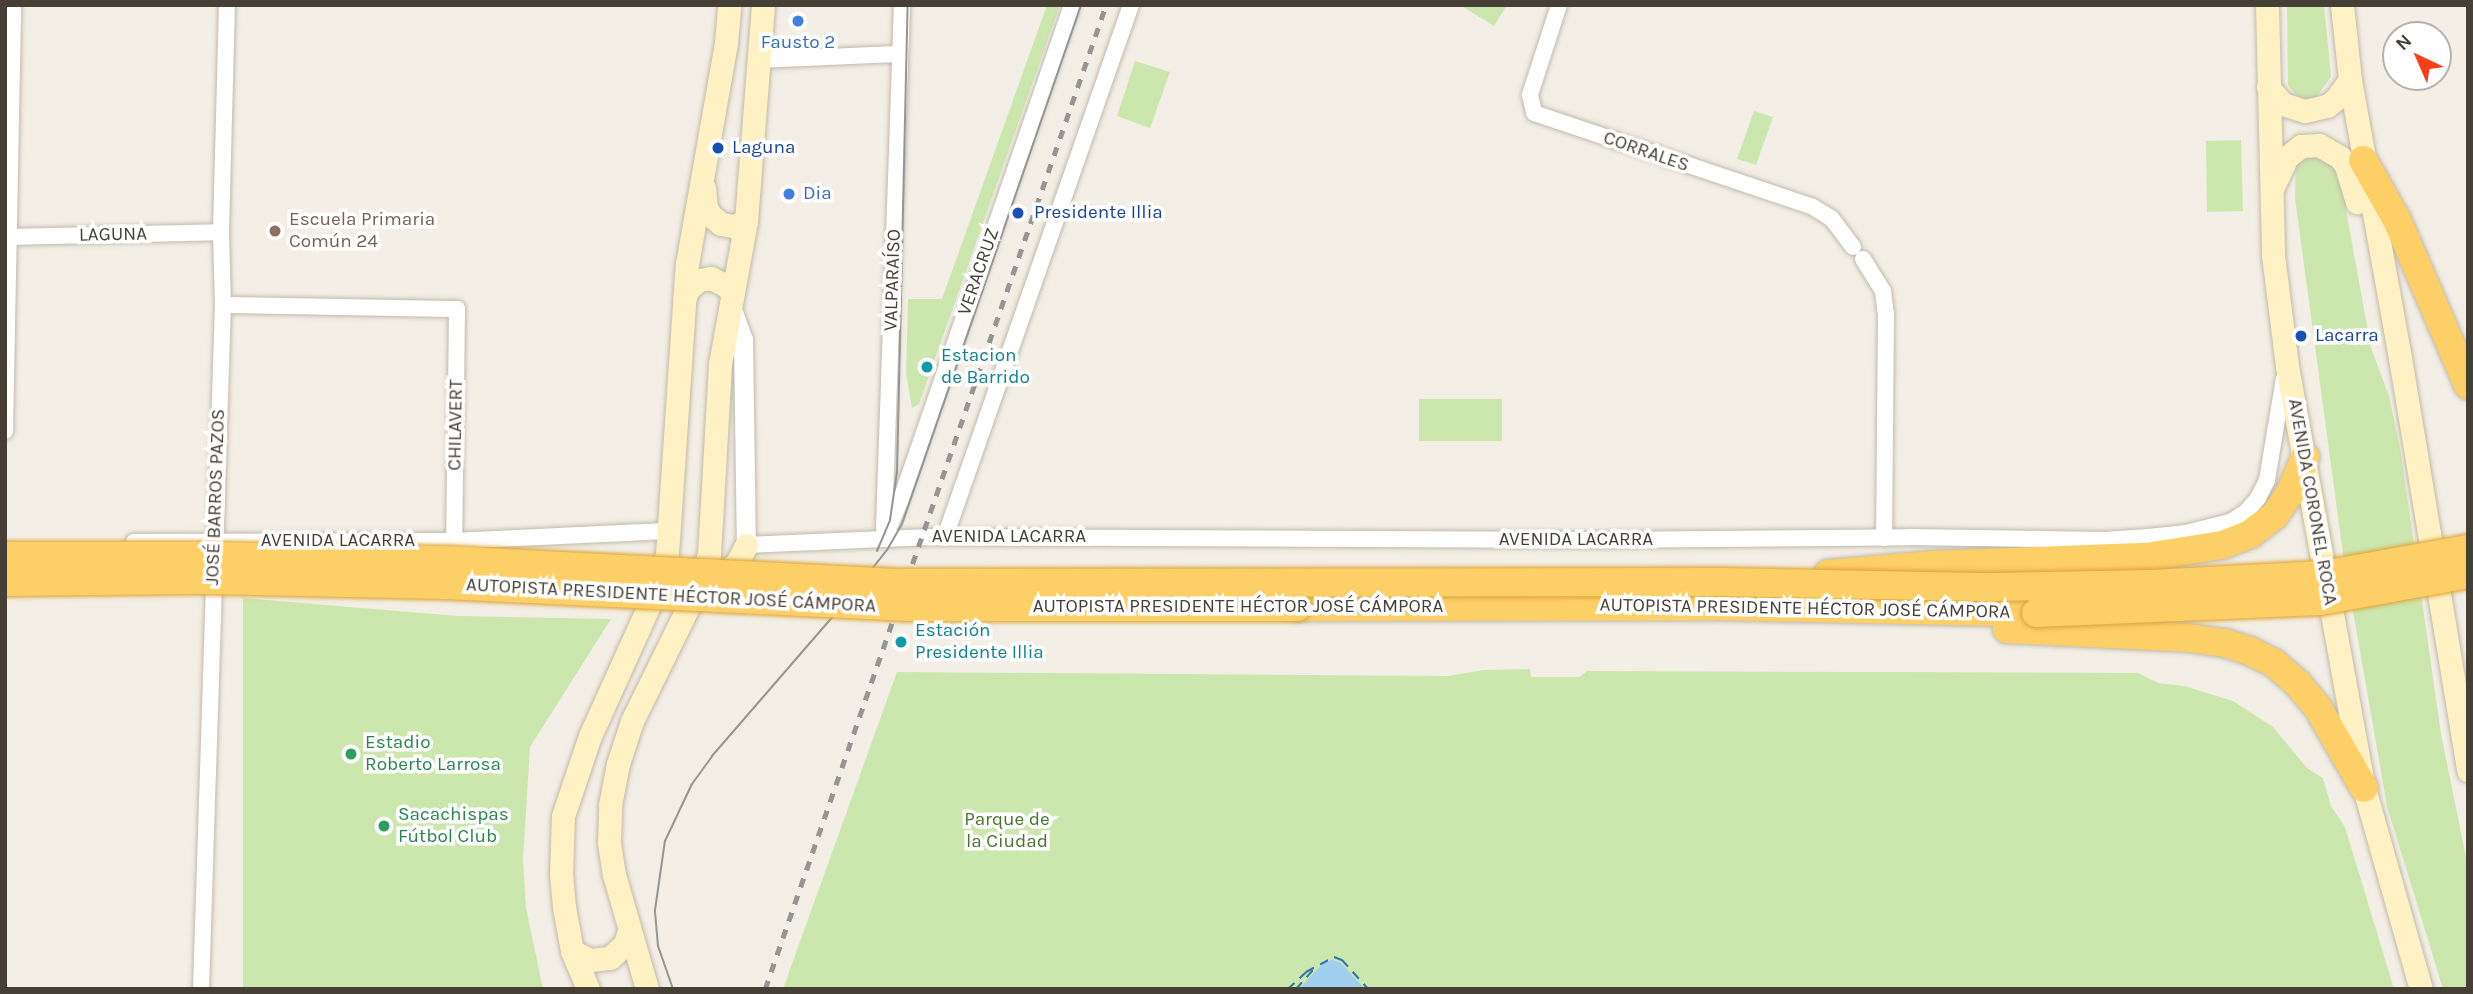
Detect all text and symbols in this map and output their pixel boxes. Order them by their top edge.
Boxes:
marker: Fausto 2 [790,13,806,29]
north arrow [2382,21,2452,91]
text: N [2391,30,2416,55]
place label: Fausto 2 [761,32,835,54]
street label: CORRALES [1600,127,1692,177]
place label: Laguna [732,137,795,159]
marker: Laguna [710,140,726,156]
place label: Dia [803,183,832,205]
marker: Dia [781,186,797,202]
place label: Presidente Illia [1034,202,1163,224]
marker: Presidente Illia [1008,203,1028,223]
place label: Escuela Primaria Común 24 [289,209,435,253]
street label: LAGUNA [79,223,147,247]
marker: Escuela Primaria Común 24 [267,223,283,239]
street label: VERACRUZ [953,225,1005,319]
street label: VALPARAÍSO [880,229,906,331]
place label: Lacarra [2315,325,2379,347]
marker: Lacarra [2293,328,2309,344]
place label: Estacion de Barrido [941,345,1030,389]
marker: Estacion de Barrido [919,359,935,375]
street label: CHILAVERT [444,379,468,471]
street label: AVENIDA CORONEL ROCA [2283,397,2341,607]
street label: JOSÉ BARROS PAZOS [202,408,230,586]
street label: AVENIDA LACARRA [932,526,1086,548]
street label: AVENIDA LACARRA [1499,529,1653,551]
street label: AVENIDA LACARRA [261,530,415,552]
street label: AUTOPISTA PRESIDENTE HÉCTOR JOSÉ CÁMPORA [465,574,877,618]
street label: AUTOPISTA PRESIDENTE HÉCTOR JOSÉ CÁMPORA [1599,594,2011,624]
street label: AUTOPISTA PRESIDENTE HÉCTOR JOSÉ CÁMPORA [1033,596,1443,618]
place label: Estación Presidente Illia [915,620,1044,664]
marker: Estación Presidente Illia [893,634,909,650]
place label: Estadio Roberto Larrosa [365,732,501,776]
marker: Estadio Roberto Larrosa [343,746,359,762]
place label: Sacachispas Fútbol Club [398,804,509,848]
park label: Parque de la Ciudad [964,809,1050,853]
marker: Sacachispas Fútbol Club [376,818,392,834]

